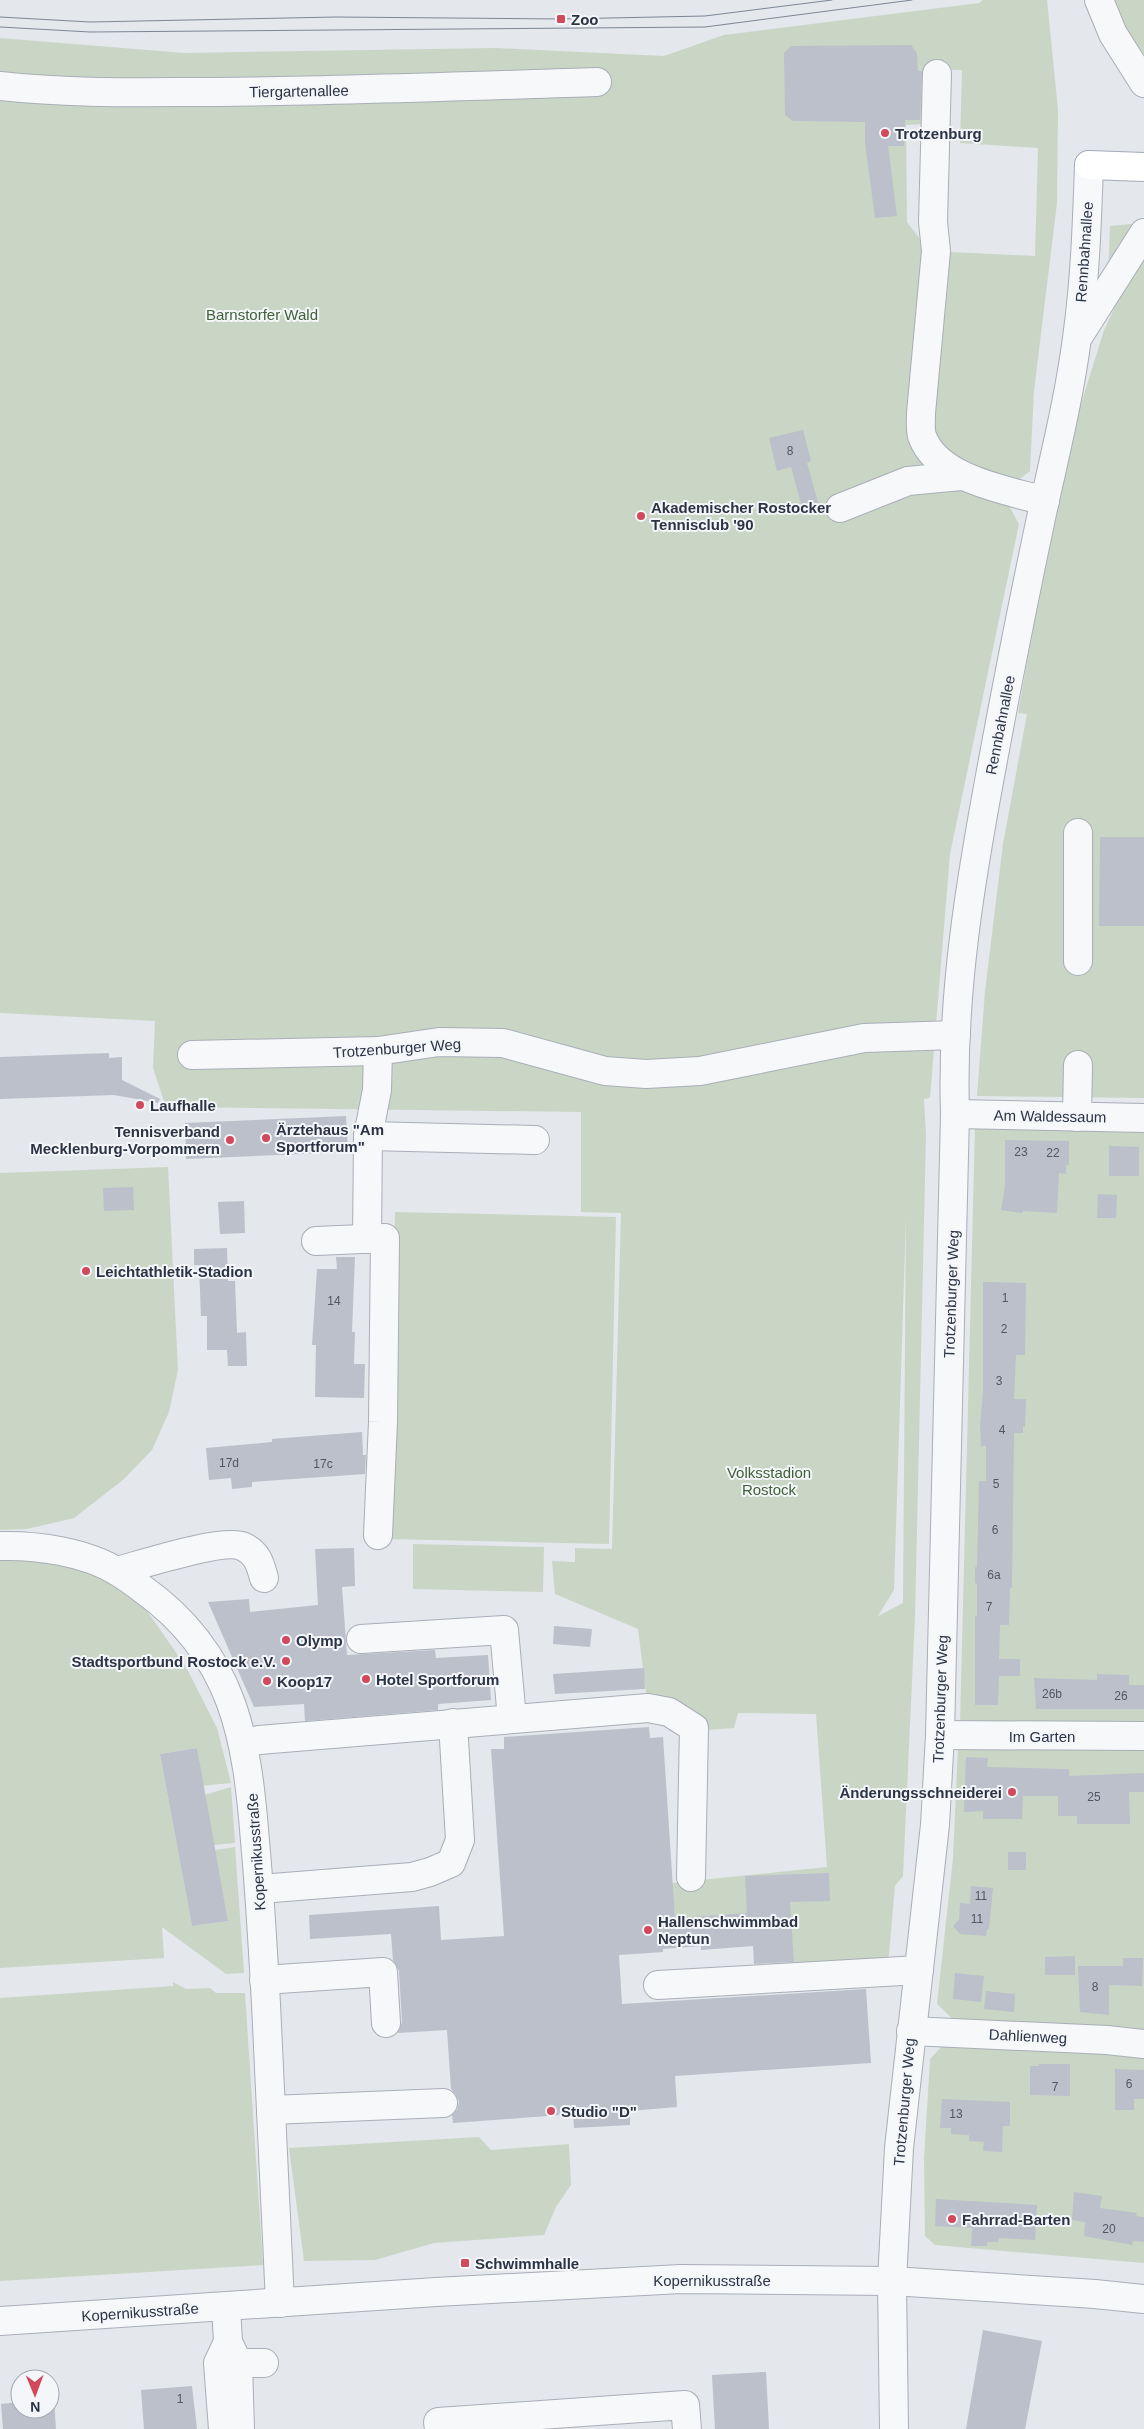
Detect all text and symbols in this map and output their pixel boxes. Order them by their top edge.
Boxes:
place label: Zoo [571,11,599,28]
marker: Zoo [555,13,567,25]
street label: Tiergartenallee [249,82,349,100]
place label: Trotzenburg [895,125,982,142]
marker: Trotzenburg [879,127,891,139]
street label: Rennbahnallee [1072,201,1096,303]
park label: Barnstorfer Wald [206,306,318,323]
house number: 8 [787,444,794,458]
place label: Akademischer Rostocker Tennisclub '90 [651,499,831,533]
marker: Akademischer Rostocker Tennisclub '90 [635,510,647,522]
street label: Rennbahnallee [982,674,1018,776]
street label: Trotzenburger Weg [332,1035,462,1061]
place label: Laufhalle [150,1097,216,1114]
marker: Laufhalle [134,1099,146,1111]
street label: Am Waldessaum [993,1107,1107,1125]
place label: Ärztehaus "Am Sportforum" [276,1121,384,1155]
place label: Tennisverband Mecklenburg-Vorpommern [30,1123,220,1157]
marker: Ärztehaus "Am Sportforum" [260,1132,272,1144]
marker: Tennisverband Mecklenburg-Vorpommern [224,1134,236,1146]
house number: 23 [1014,1145,1028,1159]
house number: 22 [1046,1146,1060,1160]
street label: Trotzenburger Weg [940,1230,962,1358]
place label: Leichtathletik-Stadion [96,1263,253,1280]
marker: Leichtathletik-Stadion [80,1265,92,1277]
house number: 1 [1002,1291,1009,1305]
house number: 14 [327,1294,341,1308]
house number: 2 [1001,1322,1008,1336]
house number: 3 [996,1374,1003,1388]
house number: 4 [999,1423,1006,1437]
house number: 17d [219,1456,239,1470]
house number: 17c [313,1457,333,1471]
park label: Volksstadion Rostock [727,1464,811,1498]
house number: 5 [993,1477,1000,1491]
house number: 6 [992,1523,999,1537]
house number: 6a [987,1568,1001,1582]
house number: 7 [986,1600,993,1614]
place label: Olymp [296,1632,343,1649]
marker: Olymp [280,1634,292,1646]
street label: Trotzenburger Weg [929,1635,951,1763]
place label: Stadtsportbund Rostock e.V. [72,1653,276,1670]
marker: Stadtsportbund Rostock e.V. [280,1655,292,1667]
place label: Hotel Sportforum [376,1671,499,1688]
place label: Koop17 [277,1673,332,1690]
marker: Hotel Sportforum [360,1673,372,1685]
marker: Koop17 [261,1675,273,1687]
house number: 26b [1042,1687,1062,1701]
house number: 26 [1114,1689,1128,1703]
street label: Im Garten [1009,1728,1075,1745]
place label: Änderungsschneiderei [839,1784,1002,1801]
marker: Änderungsschneiderei [1006,1786,1018,1798]
house number: 25 [1087,1790,1101,1804]
street label: Kopernikusstraße [243,1793,269,1911]
house number: 11 [975,1889,988,1903]
house number: 11 [971,1912,984,1926]
place label: Hallenschwimmbad Neptun [658,1913,798,1947]
marker: Hallenschwimmbad Neptun [642,1924,654,1936]
house number: 8 [1092,1980,1099,1994]
street label: Dahlienweg [988,2025,1068,2047]
street label: Trotzenburger Weg [890,2037,918,2167]
house number: 6 [1126,2077,1133,2091]
house number: 7 [1052,2080,1059,2094]
place label: Studio "D" [561,2103,637,2120]
marker: Studio "D" [545,2105,557,2117]
house number: 13 [949,2107,963,2121]
place label: Fahrrad-Barten [962,2211,1070,2228]
marker: Fahrrad-Barten [946,2213,958,2225]
house number: 20 [1102,2222,1116,2236]
place label: Schwimmhalle [475,2255,579,2272]
marker: Schwimmhalle [459,2257,471,2269]
street label: Kopernikusstraße [653,2272,771,2289]
street label: Kopernikusstraße [81,2299,199,2325]
north arrow [10,2369,60,2419]
house number: 1 [177,2392,184,2406]
text: N [30,2399,40,2415]

